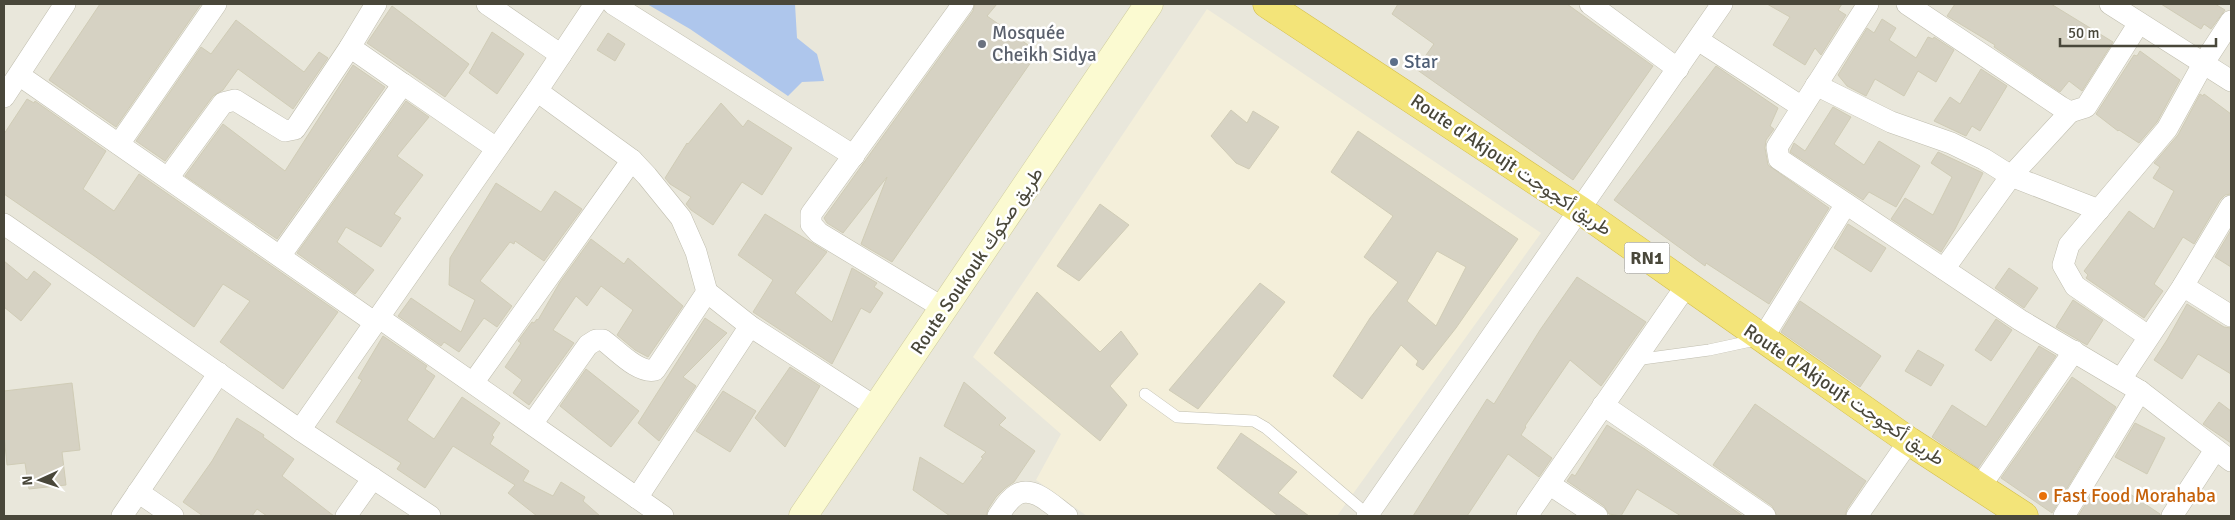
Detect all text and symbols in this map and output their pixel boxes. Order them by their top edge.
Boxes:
scale bar [2060,15,2216,47]
place label: Mosquée Cheikh Sidya [992,21,1097,67]
text: 50 m [2068,24,2099,42]
marker: Mosquée Cheikh Sidya [976,38,988,50]
place label: Star [1404,50,1438,74]
marker: Star [1388,56,1400,68]
street label: Route d'Akjoujt طريق أكجوجت [1406,89,1616,241]
street label: Route Soukouk طريق صكوك [905,163,1049,359]
road number: RN1 [1624,242,1670,274]
street label: Route d'Akjoujt طريق أكجوجت [1739,319,1949,471]
north arrow [15,455,65,505]
text: N [19,475,36,486]
place label: Fast Food Morahaba [2053,484,2216,508]
marker: Fast Food Morahaba [2037,490,2049,502]

